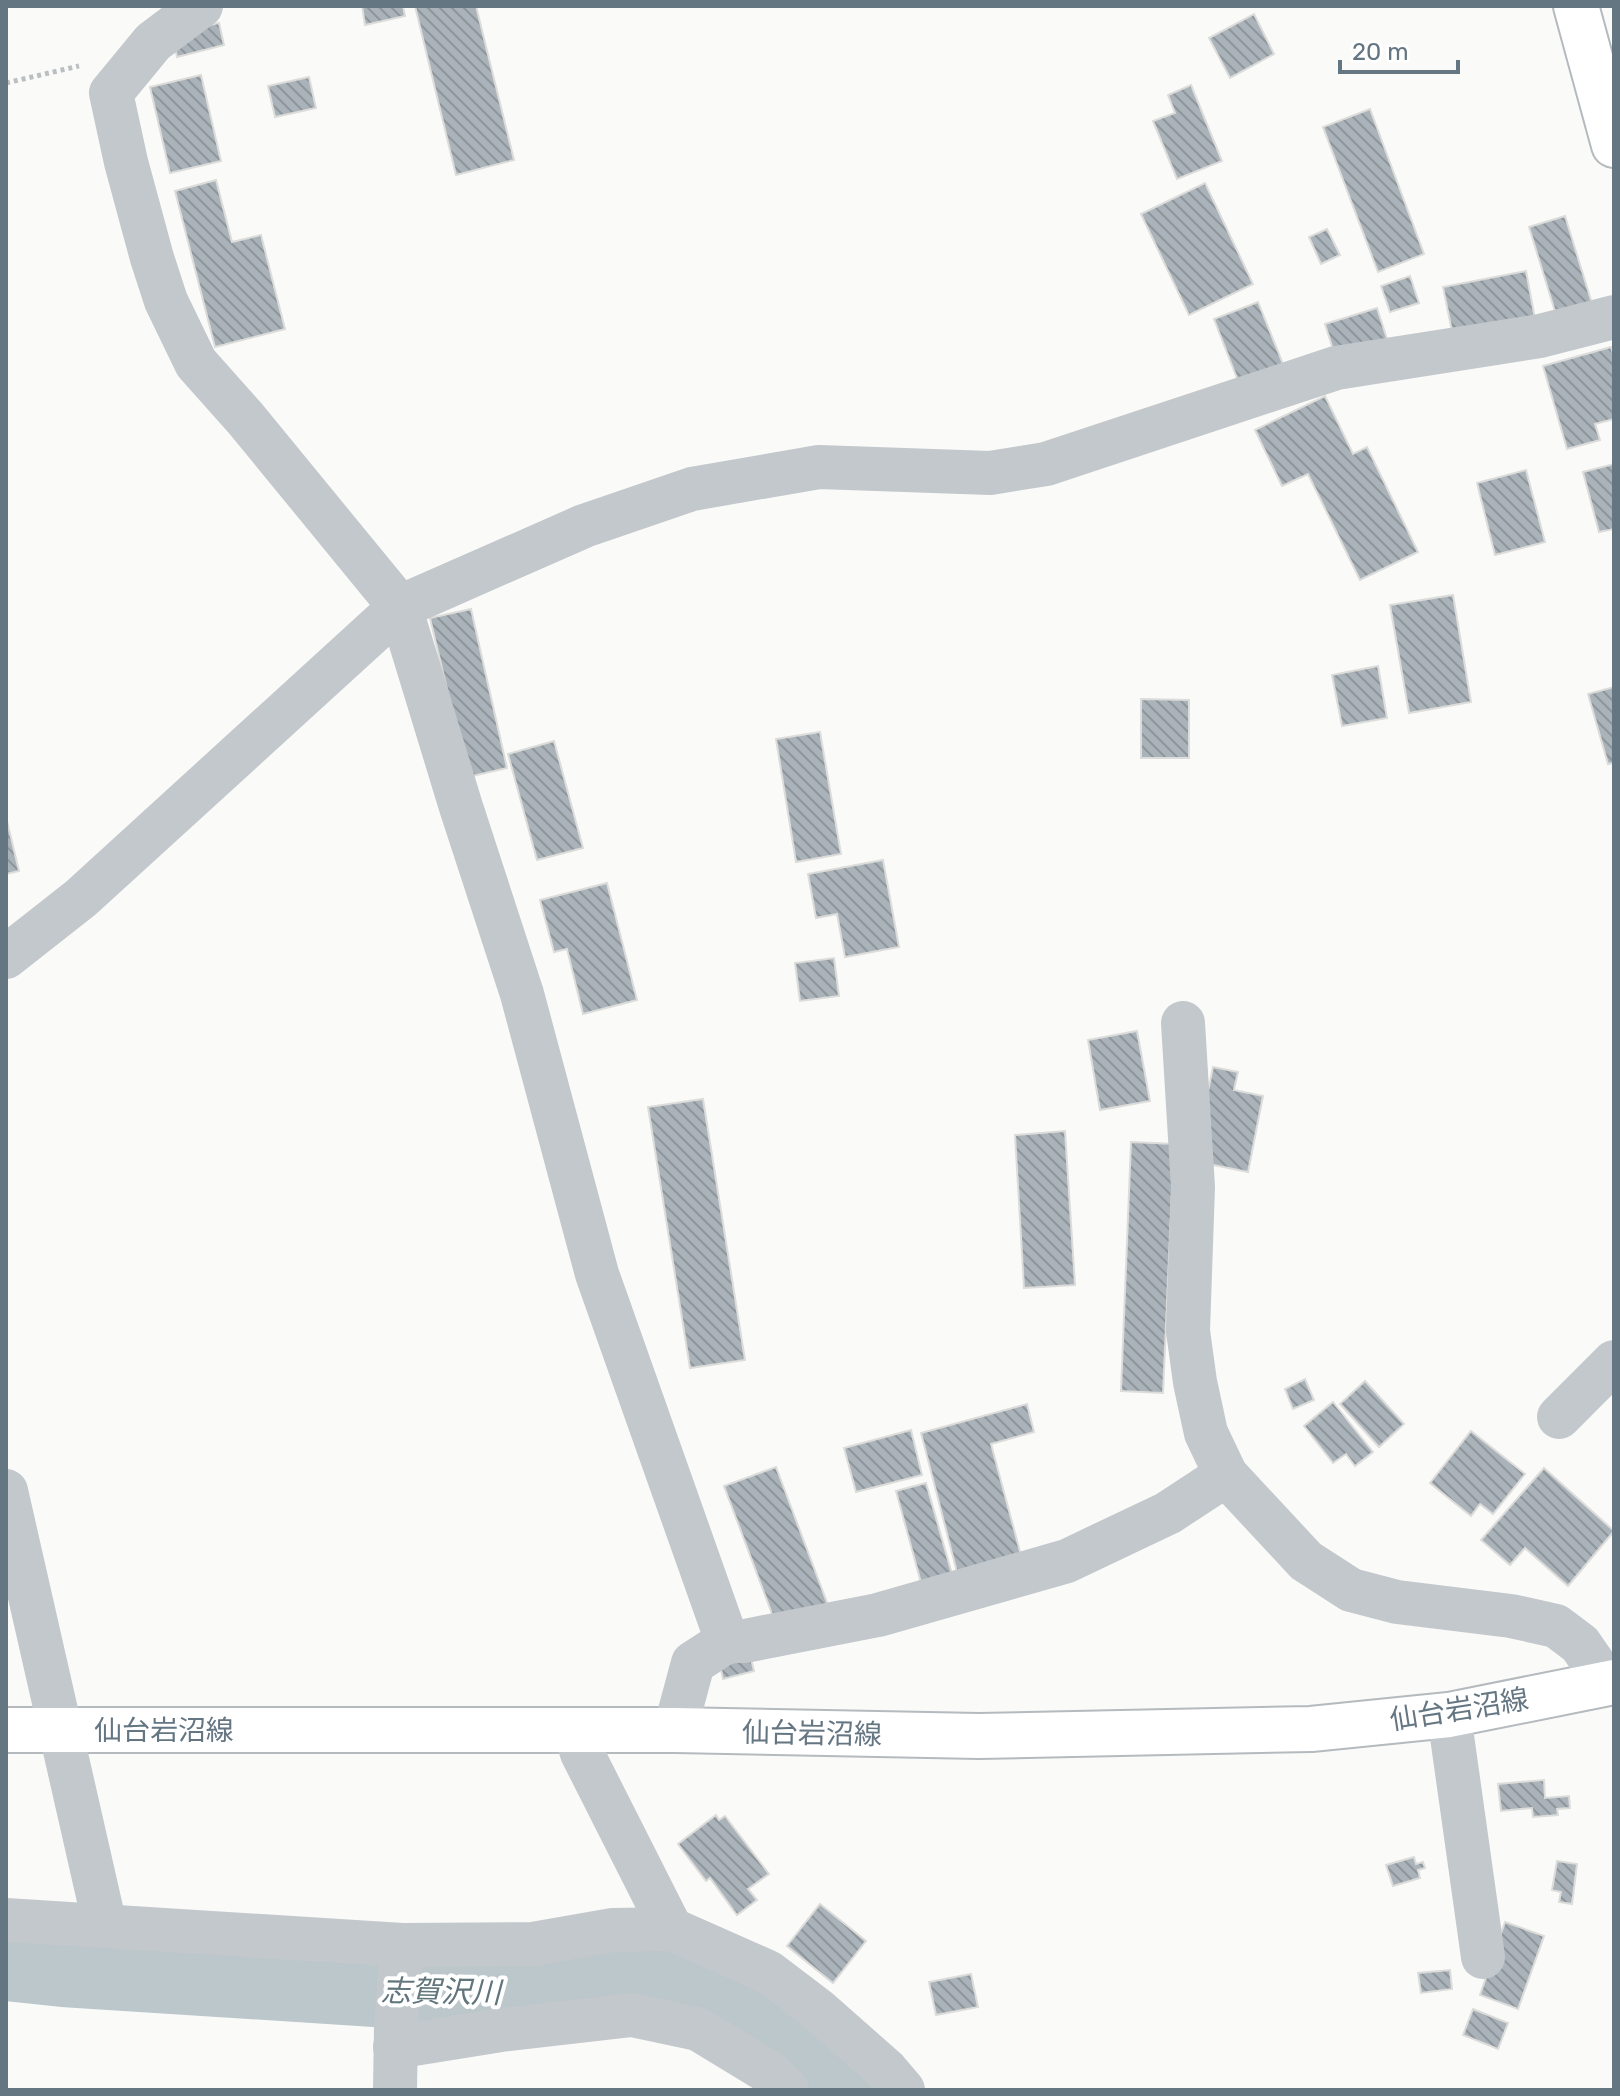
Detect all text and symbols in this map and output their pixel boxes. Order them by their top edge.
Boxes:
scale bar [1340,24,1458,74]
text: 20 m [1352,38,1409,66]
street label: 仙台岩沼線 [1387,1682,1531,1737]
street label: 仙台岩沼線 [94,1714,234,1747]
street label: 仙台岩沼線 [742,1716,882,1751]
water label: 志賀沢川 [381,1973,504,2011]

